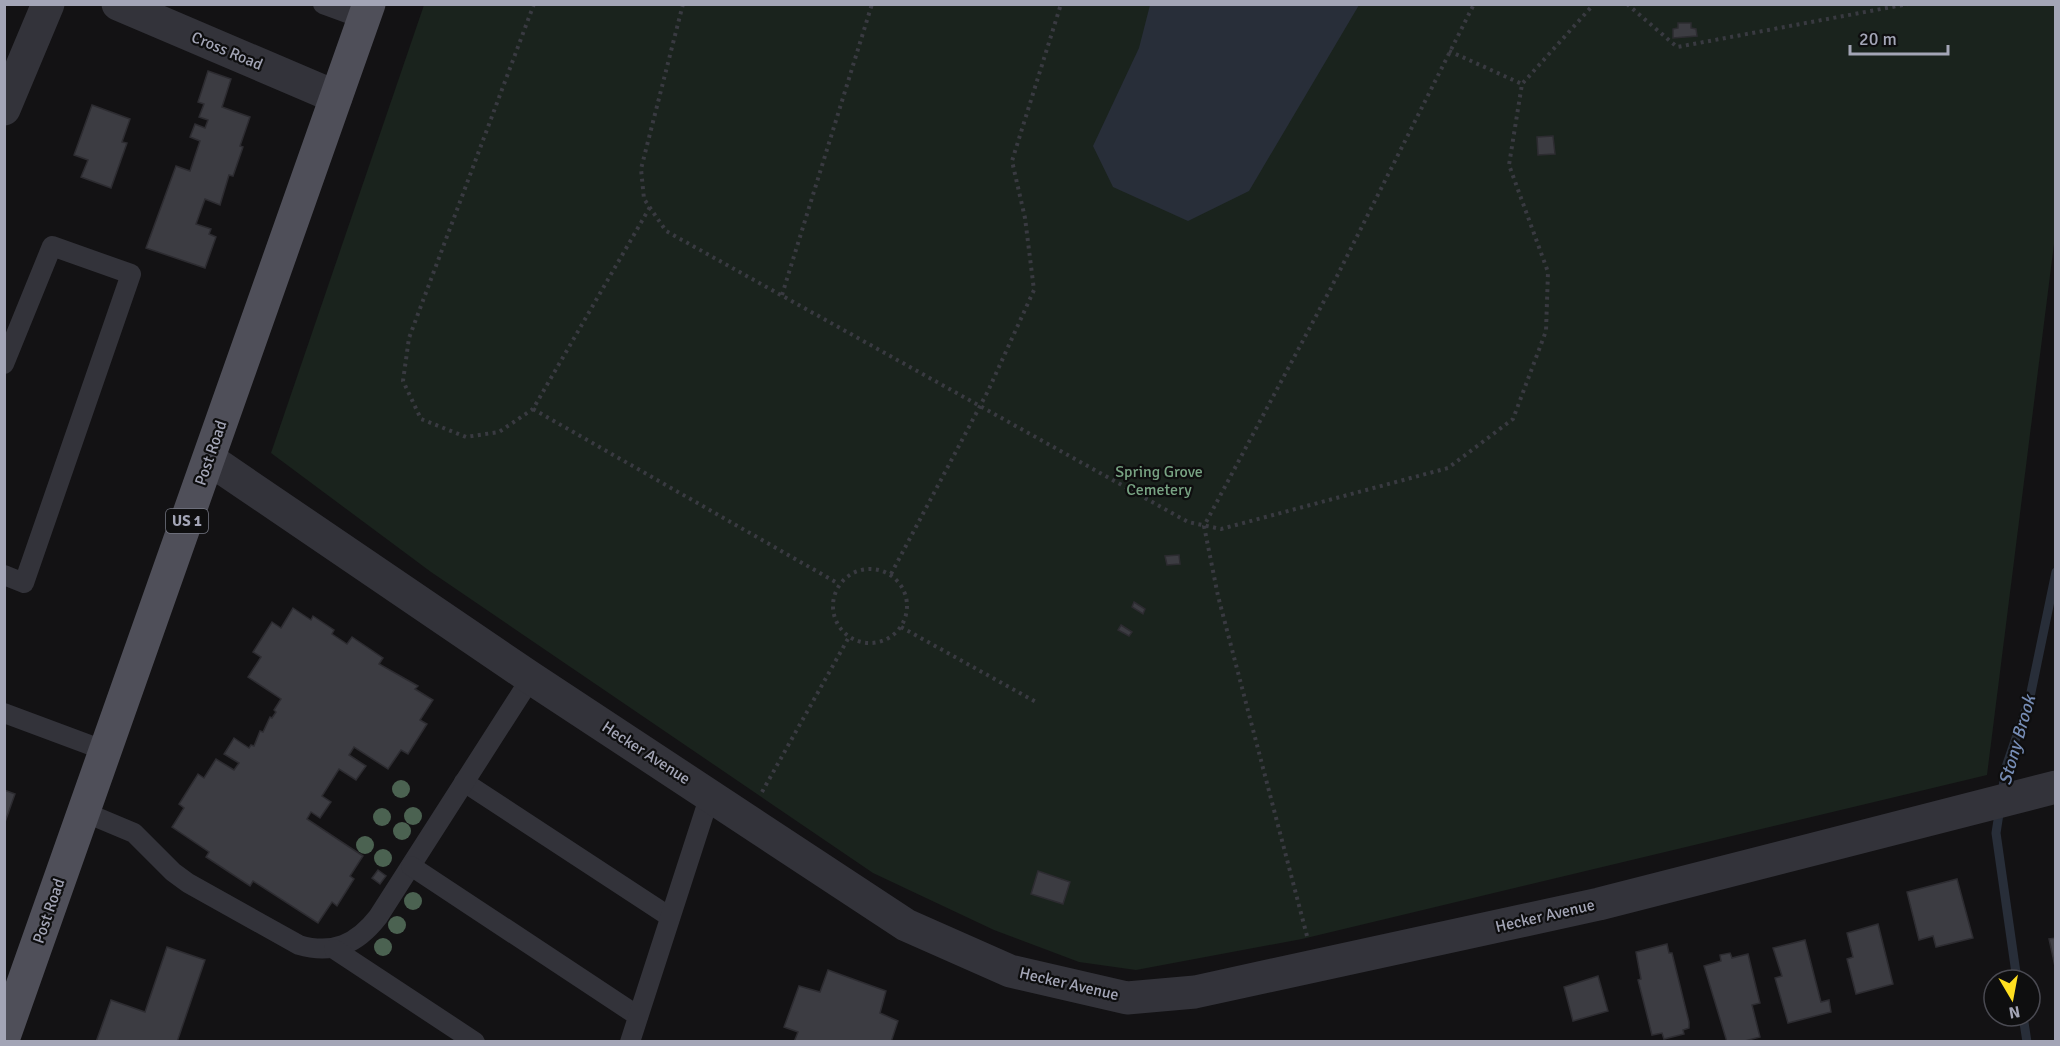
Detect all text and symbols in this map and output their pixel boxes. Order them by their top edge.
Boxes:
scale bar [1850,18,1948,56]
street label: Cross Road [188,27,266,75]
text: 20 m [1859,28,1897,50]
street label: Post Road [191,418,231,488]
park label: Spring Grove Cemetery [1115,462,1203,500]
road number: US 1 [166,509,208,533]
water label: Stony Brook [1994,691,2041,787]
street label: Hecker Avenue [598,717,694,789]
street label: Post Road [29,876,69,946]
street label: Hecker Avenue [1493,895,1597,937]
street label: Hecker Avenue [1017,963,1121,1005]
north arrow [1982,968,2042,1028]
text: N [2007,1001,2022,1023]

